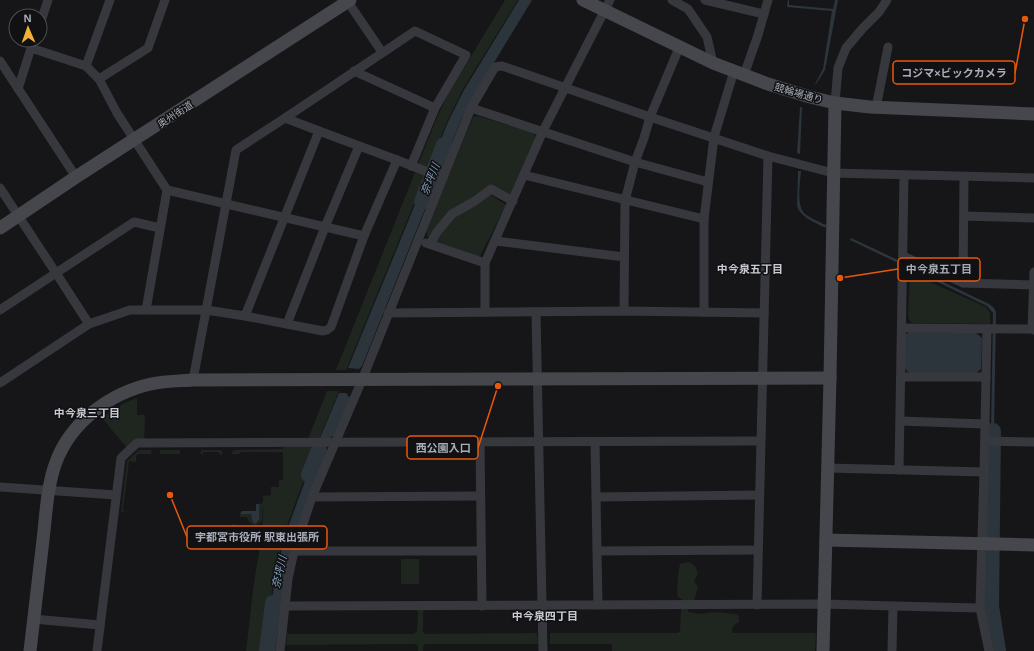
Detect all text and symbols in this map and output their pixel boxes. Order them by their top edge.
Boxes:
north arrow [8,8,48,48]
text: N [23,12,32,24]
callout: コジマ×ビックカメラ [893,61,1015,84]
text: コジマ×ビックカメラ [901,67,1007,79]
street label: 競輪場通り [773,81,824,106]
street label: 奥州街道 [156,99,195,130]
water label: 奈坪川 [418,161,442,197]
callout: 中今泉五丁目 [898,258,980,281]
district label: 中今泉五丁目 [717,263,783,275]
text: 中今泉五丁目 [906,263,972,275]
district label: 中今泉三丁目 [54,407,120,419]
callout: 西公園入口 [407,436,478,459]
text: 西公園入口 [416,442,471,454]
callout: 宇都宮市役所 駅東出張所 [187,526,327,549]
text: 宇都宮市役所 駅東出張所 [195,531,319,543]
water label: 奈坪川 [269,554,289,589]
district label: 中今泉四丁目 [512,610,578,622]

